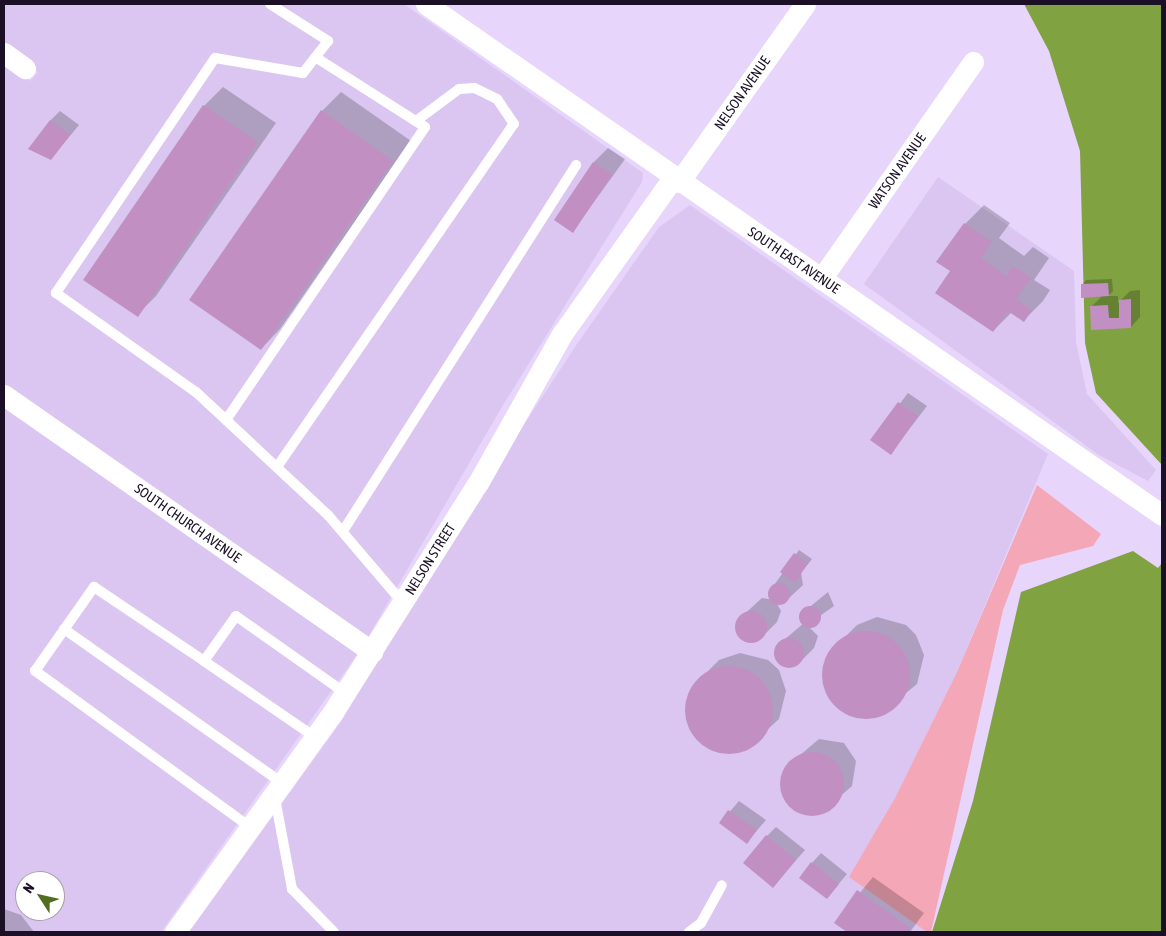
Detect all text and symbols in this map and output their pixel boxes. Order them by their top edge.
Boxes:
street label: NELSON AVENUE [711,53,773,133]
street label: WATSON AVENUE [865,130,929,212]
street label: SOUTH EAST AVENUE [745,223,843,297]
street label: SOUTH CHURCH AVENUE [131,480,245,566]
street label: NELSON STREET [401,520,459,598]
north arrow [15,871,65,921]
text: N [20,880,37,896]

